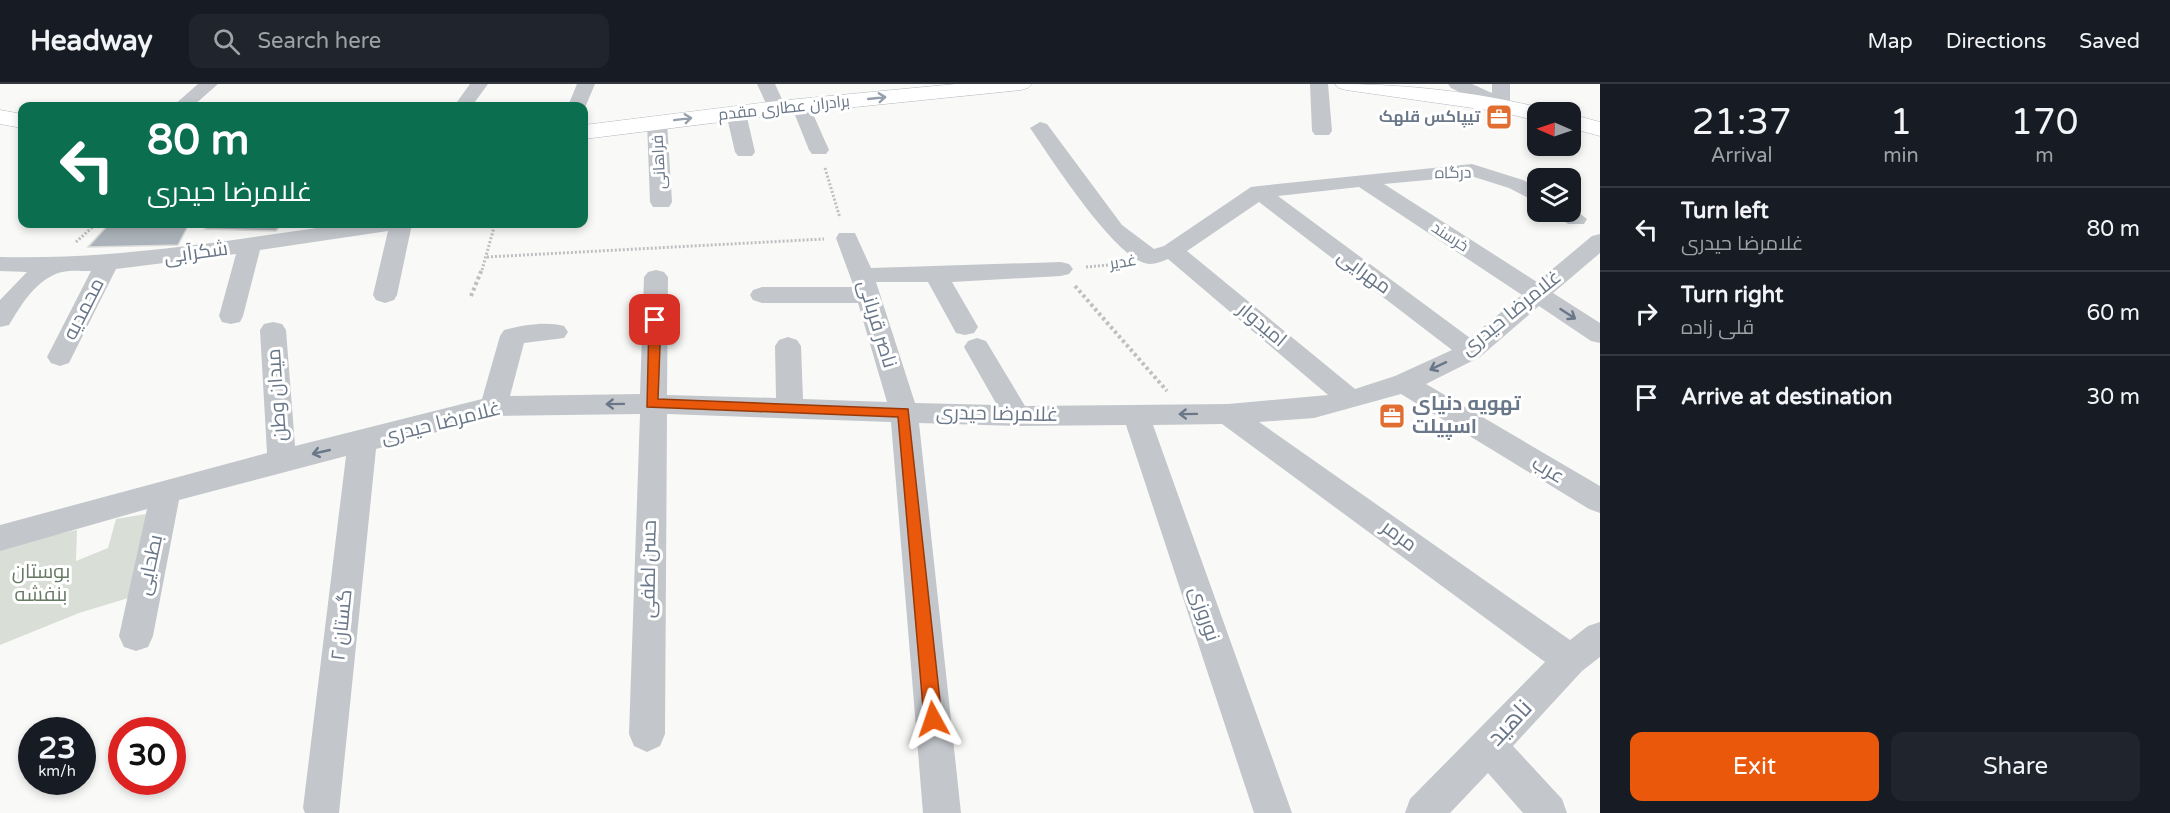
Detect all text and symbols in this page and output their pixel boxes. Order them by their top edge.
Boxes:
search box [189,14,609,68]
text: Headway [30,24,153,58]
icon: search [210,25,243,58]
text: Search here [258,28,381,54]
text: Map [1867,29,1913,54]
text: Directions [1946,29,2046,54]
text: Saved [2079,29,2140,54]
street label: برادران عطاری مقدم [717,91,851,126]
one-way arrow [867,92,886,103]
text: 21:37 [1692,101,1792,144]
text: 1 [1890,101,1912,144]
text: 170 [2010,101,2078,144]
office icon: تیپاکس قلهک [1484,102,1514,132]
north arrow [1527,102,1581,156]
map controls [1527,102,1581,222]
place label: تیپاکس قلهک [1379,107,1481,128]
one-way arrow [673,113,693,124]
text: 80 m [147,115,249,166]
icon: left [48,126,126,204]
street label: فراهانی [648,134,670,190]
text: Arrival [1711,144,1773,168]
text: min [1883,144,1919,168]
text: m [2035,144,2054,168]
street label: درگاه [1434,163,1472,183]
button: layers [1527,168,1581,222]
text: غلامرضا حیدری [147,176,312,209]
text: Turn left [1681,198,1769,224]
icon: left [1630,213,1663,246]
text: 80 m [2086,216,2140,242]
street label: خرسند [1428,218,1472,256]
text: غلامرضا حیدری [1681,232,1803,256]
street label: شکرآبی [163,237,229,269]
street label: مهرایی [1332,245,1396,299]
street label: غدیر [1107,250,1138,274]
street label: غلامرضا حیدری [1456,265,1566,361]
street label: محمدیه [58,274,110,344]
street label: ناصر قربانی [852,277,902,371]
text: Turn right [1681,282,1783,308]
pin [629,294,680,345]
street label: امیدوار [1232,297,1291,352]
icon: right [1630,297,1663,330]
text: 60 m [2086,300,2140,326]
icon: arrive [638,303,671,336]
one-way arrow [1559,308,1576,320]
text: قلی زاده [1681,316,1754,340]
street label: میدان وطن [262,348,292,442]
one-way arrow [1430,361,1448,373]
icon: arrive [1630,381,1663,414]
text: Arrive at destination [1681,384,1892,410]
text: 30 m [2086,384,2140,410]
place label: تهویه دنیای اسپیلت [1412,392,1521,440]
street label: غلامرضا حیدری [379,397,503,449]
one-way arrow [606,398,626,410]
street label: غلامرضا حیدری [936,401,1058,427]
office icon: تهویه دنیای اسپیلت [1377,401,1407,431]
one-way arrow [1178,408,1198,420]
one-way arrow [312,446,331,458]
street label: عرب [1527,451,1569,489]
street label: مرمر [1376,515,1421,557]
street label: حسن لطفی [636,520,662,618]
street label: بطحایی [132,533,168,597]
park label: بوستان بنفشه [12,560,70,607]
street label: نوروزی [1183,584,1225,644]
street label: گستان ۲ [326,588,358,662]
position arrow [901,687,965,751]
street label: ناهید [1481,694,1539,752]
speed limit sign: 30 [108,717,186,795]
text: 23 [38,730,76,767]
button: Exit [1630,732,1879,801]
button: Share [1891,732,2140,801]
text: km/h [38,762,76,780]

